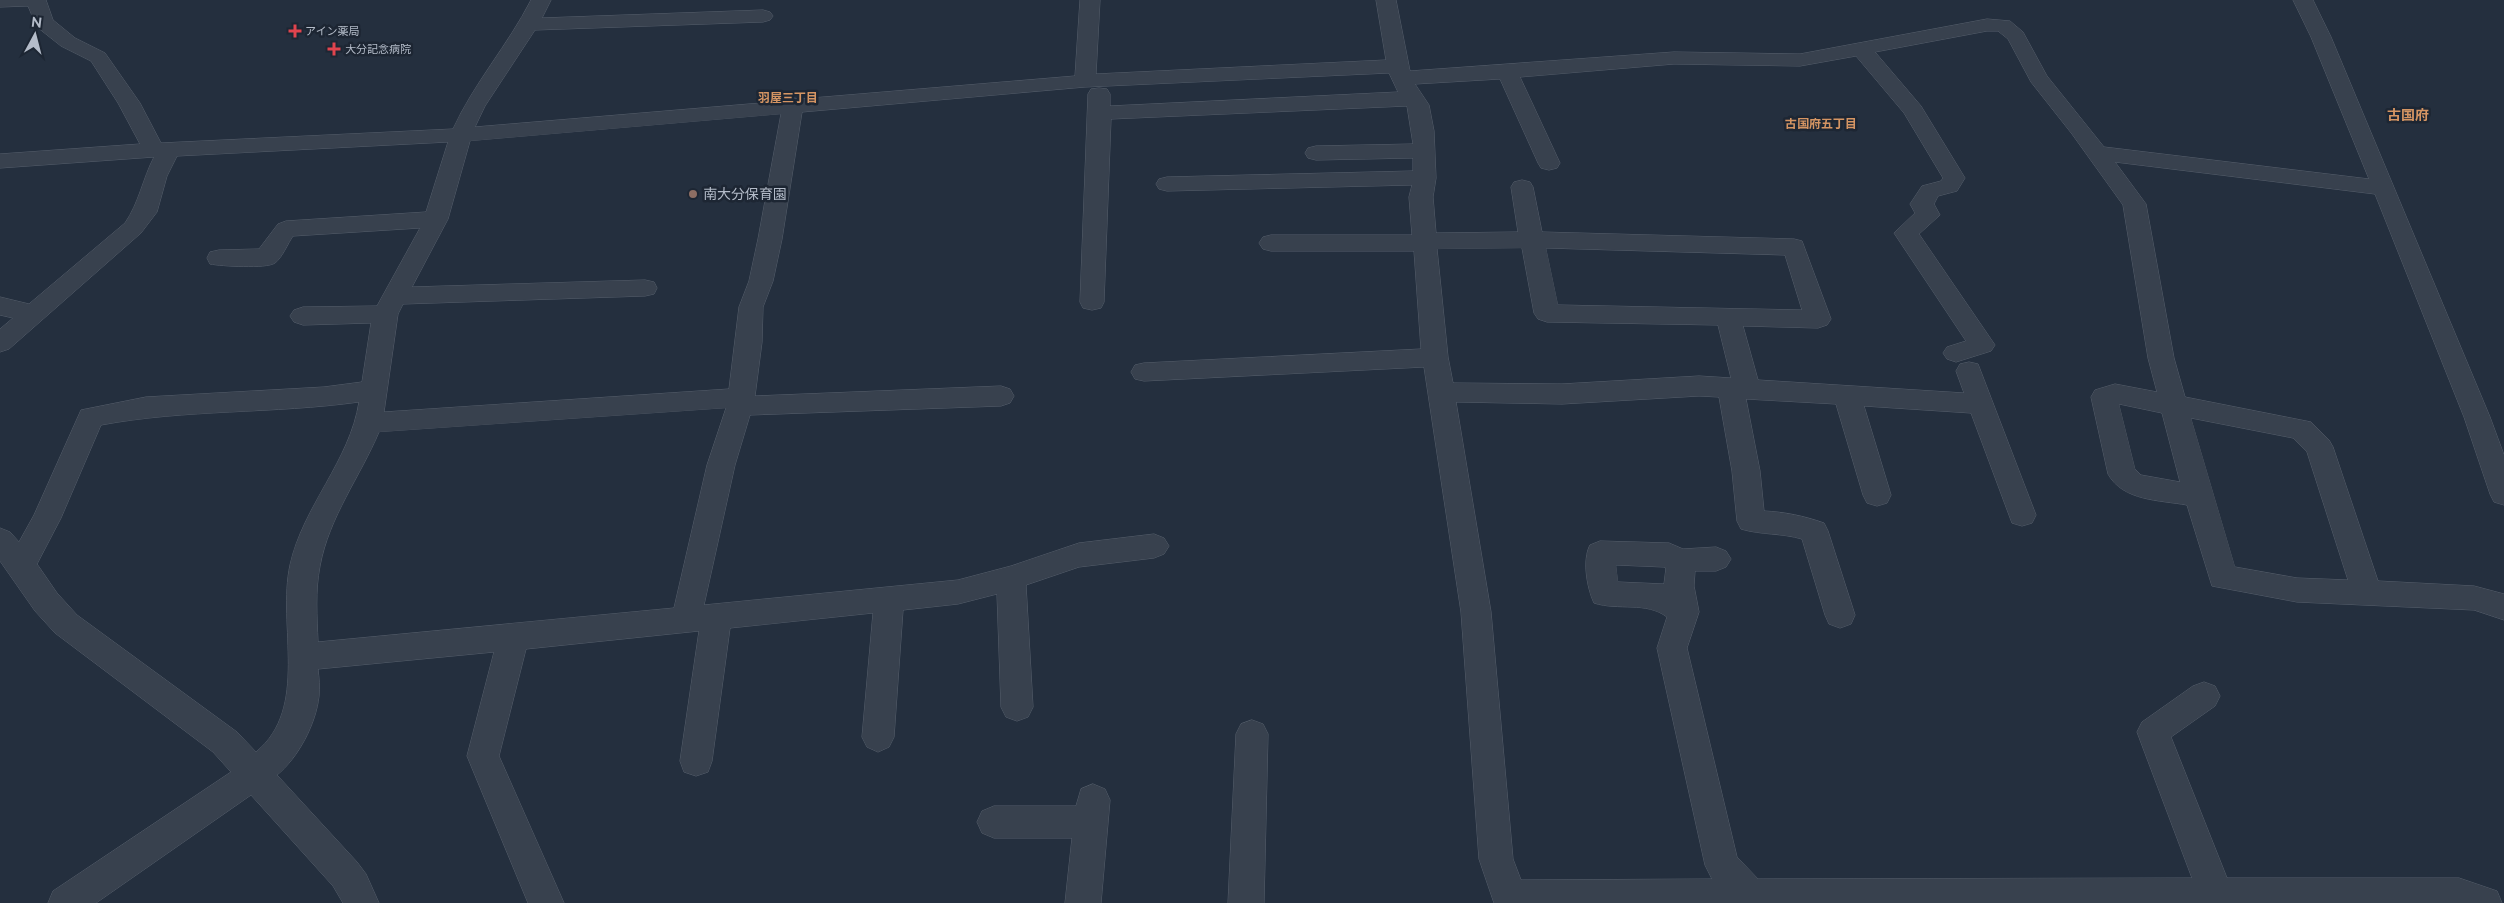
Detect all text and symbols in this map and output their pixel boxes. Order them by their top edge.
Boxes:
north arrow [10,10,60,60]
text: N [30,14,43,31]
marker: アイン薬局 [289,25,301,37]
place label: アイン薬局 [305,25,359,38]
marker: 大分記念病院 [327,42,341,56]
place label: 大分記念病院 [345,43,411,56]
district label: 羽屋三丁目 [758,91,818,105]
district label: 古国府 [2387,107,2429,123]
district label: 古国府五丁目 [1785,117,1857,131]
place label: 南大分保育園 [703,186,787,202]
marker: 南大分保育園 [687,188,699,200]

